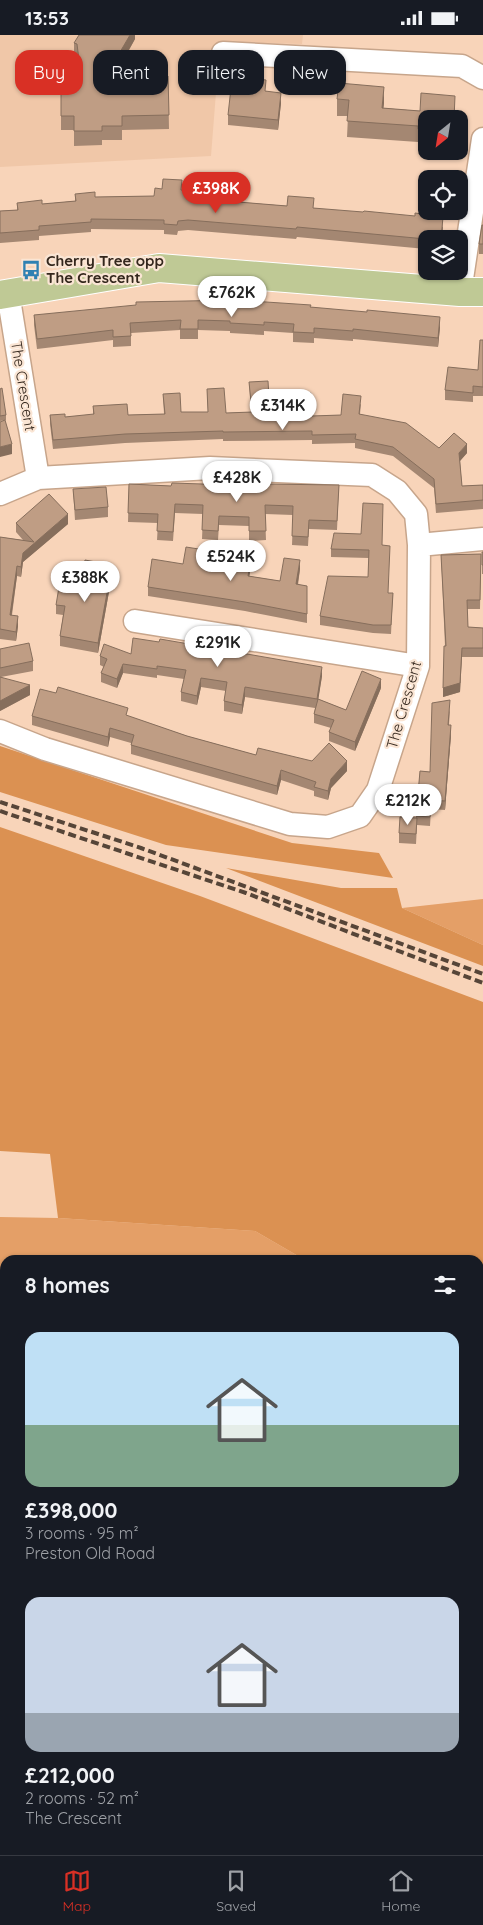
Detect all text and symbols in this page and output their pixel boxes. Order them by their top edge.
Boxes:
text: 13:53 [25,6,69,30]
chip: Buy [15,50,83,95]
chip: Rent [93,50,168,95]
chip: Filters [178,50,264,95]
chip: New [274,50,346,95]
north arrow [418,110,468,160]
map controls [418,110,468,280]
button: locate [418,170,468,220]
pin: £398K [181,171,251,214]
text: £398K [193,178,239,198]
button: layers [418,230,468,280]
place label: Cherry Tree opp The Crescent [46,251,164,287]
bus stop icon: Cherry Tree opp The Crescent [20,259,42,281]
pin: £762K [197,275,267,318]
text: £762K [209,282,255,302]
street label: The Crescent [7,340,40,432]
pin: £314K [248,389,318,431]
text: £314K [261,395,305,415]
pin: £428K [202,461,272,503]
text: £428K [213,467,261,487]
pin: £524K [196,539,266,582]
text: £524K [207,546,255,566]
pin: £388K [50,561,120,603]
text: £388K [62,567,108,587]
pin: £291K [183,625,253,668]
text: £291K [196,632,240,652]
street label: The Crescent [382,659,425,751]
pin: £212K [373,783,443,826]
text: £212K [386,790,430,810]
icon: filters [431,1271,459,1299]
text: 8 homes [25,1272,110,1298]
icon: home [197,1365,287,1455]
text: £398,000 [25,1497,117,1523]
text: 3 rooms · 95 m² [25,1523,139,1543]
text: Preston Old Road [25,1543,155,1563]
icon: home [197,1630,287,1720]
text: £212,000 [25,1762,115,1788]
text: 2 rooms · 52 m² [25,1788,139,1808]
text: The Crescent [25,1808,122,1828]
tab: Map [63,1867,91,1915]
tab: Saved [216,1867,256,1915]
tab: Home [381,1867,420,1915]

